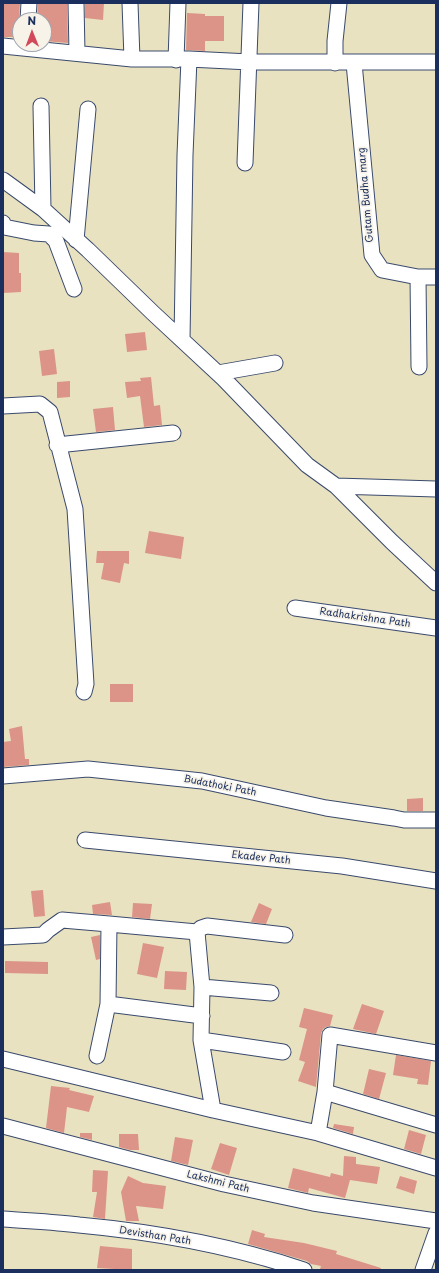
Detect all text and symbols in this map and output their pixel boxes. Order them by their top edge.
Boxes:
north arrow [12,12,52,52]
text: N [27,12,36,29]
street label: Gutam Budha marg [356,147,376,243]
street label: Radhakrishna Path [319,606,411,630]
street label: Budathoki Path [183,773,257,799]
street label: Ekadev Path [231,849,291,867]
street label: Lakshmi Path [185,1168,251,1196]
street label: Devisthan Path [118,1224,192,1248]

